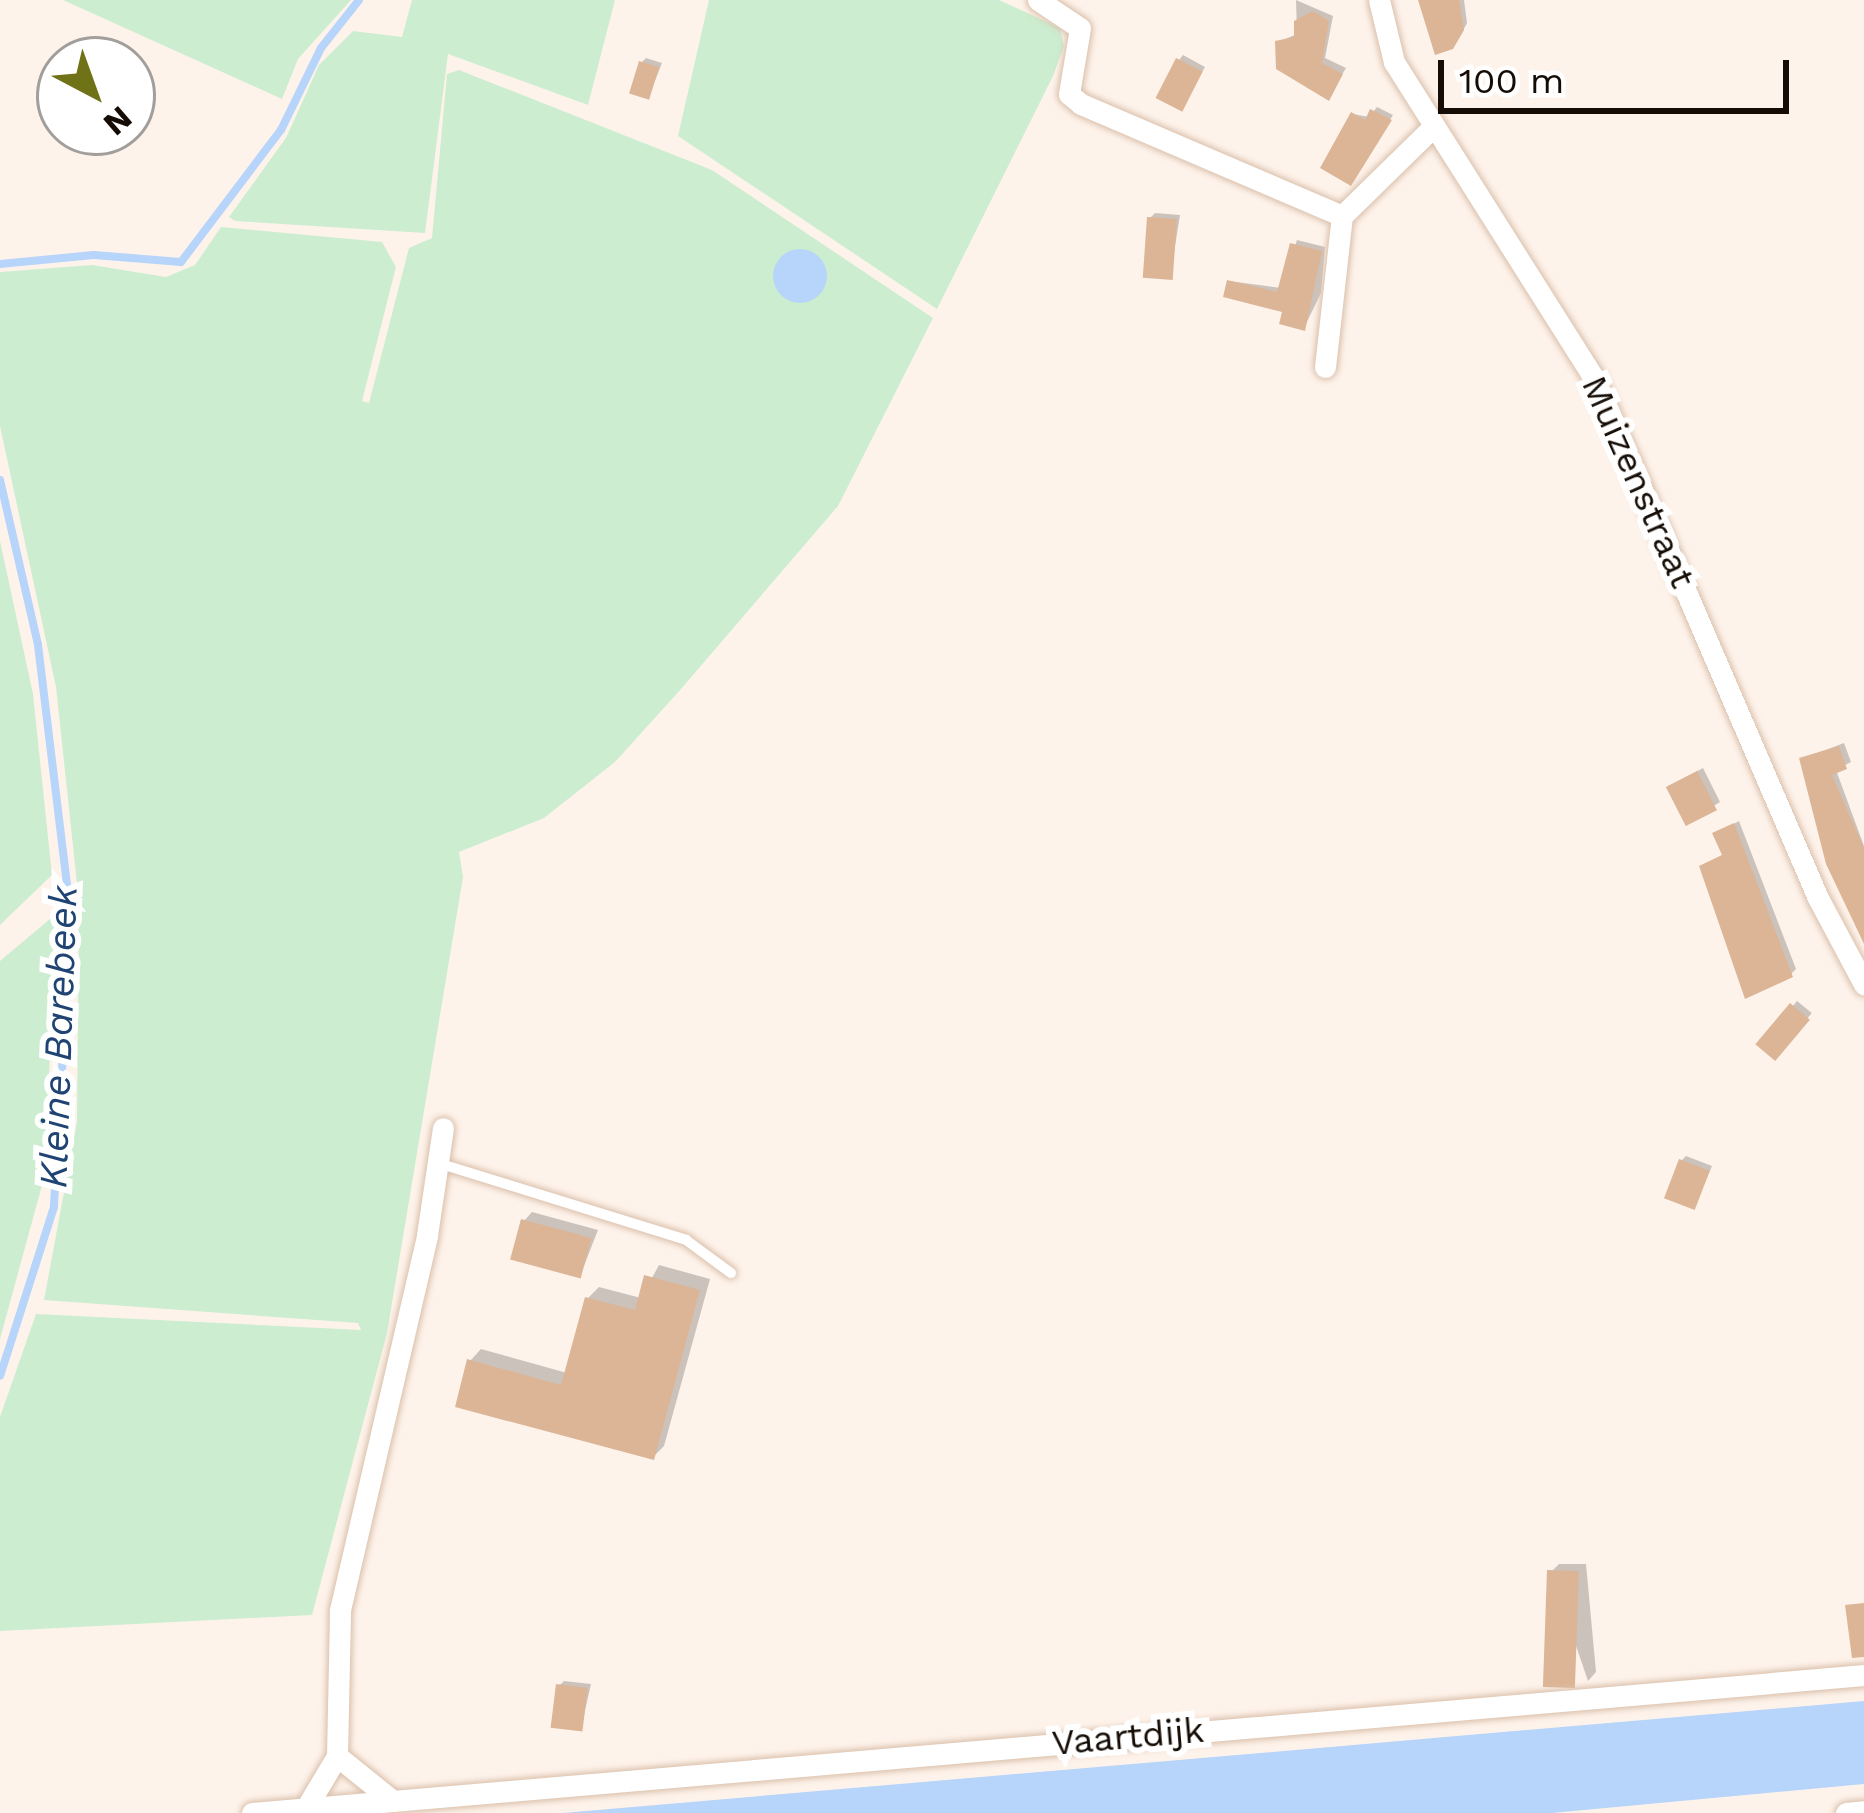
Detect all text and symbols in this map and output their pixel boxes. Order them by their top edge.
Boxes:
north arrow [36,36,156,156]
scale bar [1444,36,1795,110]
text: 100 m [1459,60,1564,102]
text: N [96,99,140,144]
street label: Muizenstraat [1572,369,1704,595]
water label: Kleine Barebeek [30,885,88,1189]
street label: Vaartdijk [1050,1709,1206,1765]

